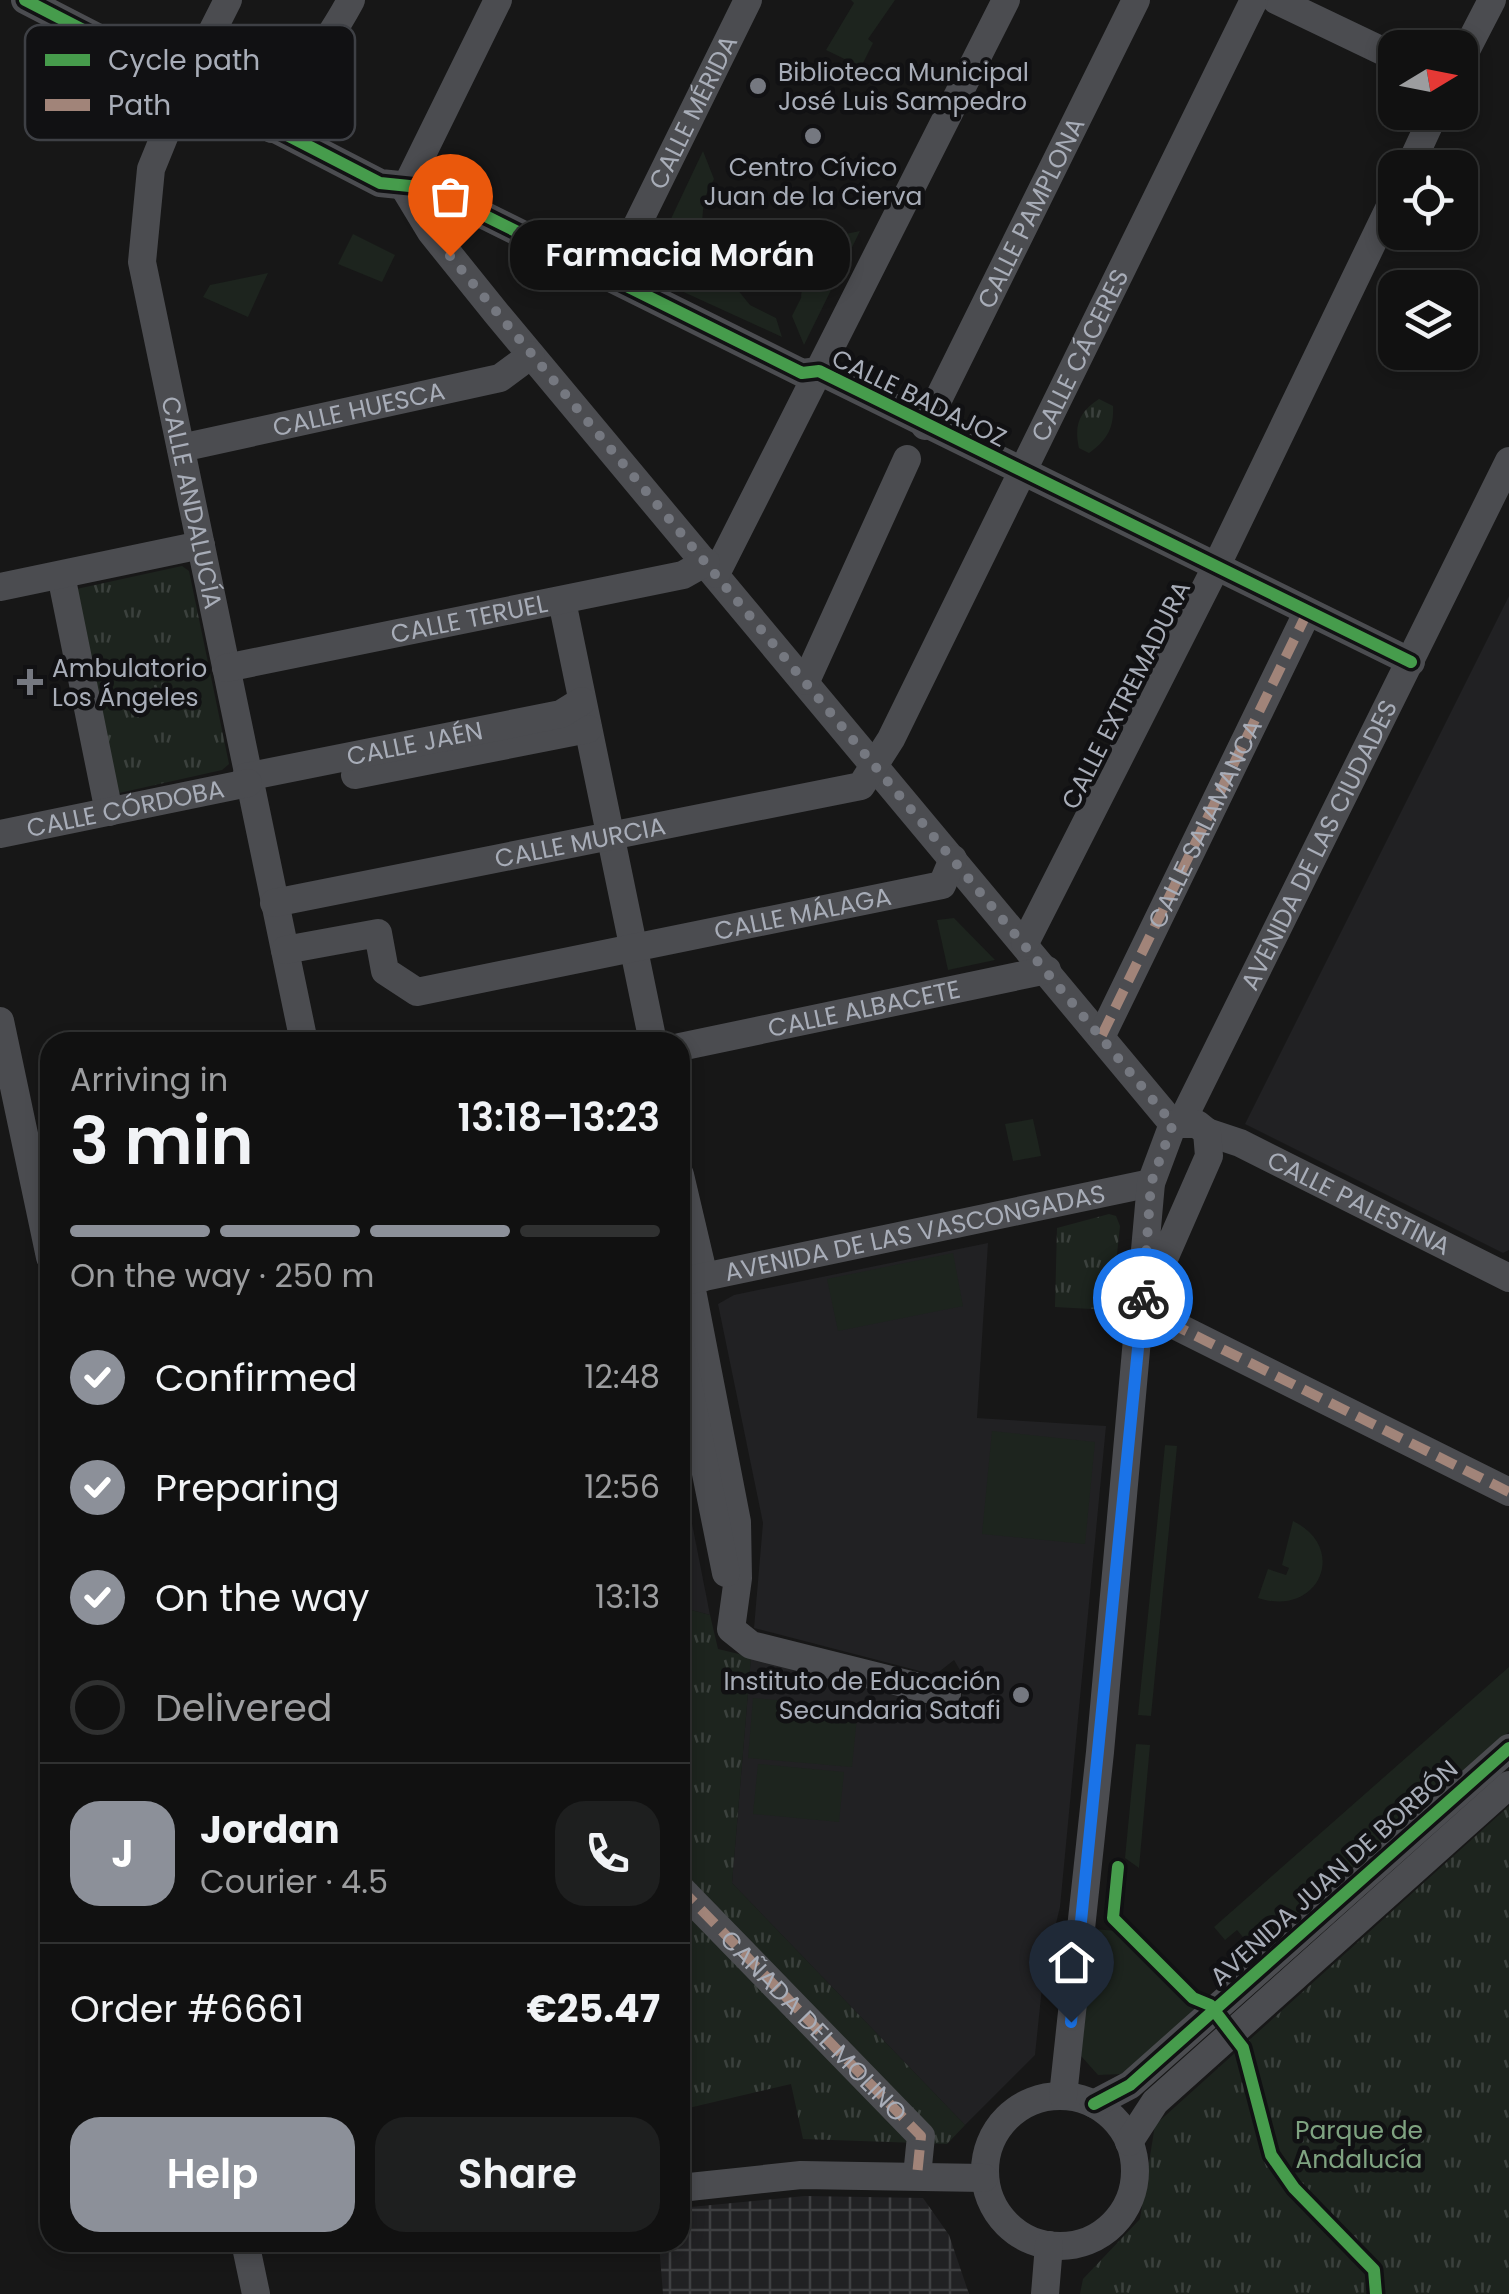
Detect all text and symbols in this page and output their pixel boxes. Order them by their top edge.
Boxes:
legend [25,25,355,140]
street label: CALLE MÉRIDA [640,29,746,195]
north arrow [1378,30,1478,130]
map controls [1378,30,1478,370]
text: Cycle path [108,41,260,80]
place label: Biblioteca Municipal José Luis Sampedro [778,55,1029,119]
marker: Biblioteca Municipal José Luis Sampedro [747,75,769,97]
text: Path [108,86,171,125]
street label: CALLE PAMPLONA [968,111,1093,314]
marker: Centro Cívico Juan de la Cierva [802,125,824,147]
place label: Centro Cívico Juan de la Cierva [704,150,922,214]
button: locate [1378,150,1478,250]
pin [408,154,493,257]
icon: bag [423,169,478,224]
callout: Farmacia Morán [510,221,850,291]
text: Farmacia Morán [545,232,815,277]
street label: CALLE CÁCERES [1022,263,1137,447]
button: layers [1378,270,1478,370]
street label: CALLE BADAJOZ [826,341,1012,455]
street label: CALLE HUESCA [269,373,448,445]
street label: CALLE ANDALUCÍA [153,393,231,612]
street label: CALLE EXTREMADURA [1053,575,1199,815]
street label: CALLE TERUEL [387,585,551,652]
place label: Ambulatorio Los Ángeles [52,651,207,715]
marker: Ambulatorio Los Ángeles [17,669,43,695]
street label: AVENIDA DE LAS CIUDADES [1232,694,1405,996]
street label: CALLE JAÉN [344,713,486,774]
street label: CALLE SALAMANCA [1139,713,1270,934]
street label: CALLE CÓRDOBA [23,771,227,846]
street label: CALLE MURCIA [492,808,669,876]
street label: CALLE MÁLAGA [711,878,894,948]
street label: CALLE ALBACETE [765,971,963,1046]
text: Arriving in [70,1057,228,1102]
text: 13:18–13:23 [458,1091,660,1144]
text: 3 min [70,1096,254,1187]
street label: CALLE PALESTINA [1261,1142,1457,1264]
street label: AVENIDA DE LAS VASCONGADAS [721,1176,1108,1290]
courier [1093,1248,1193,1348]
text: On the way · 250 m [70,1253,375,1298]
icon: bike [1116,1271,1171,1326]
icon: check [70,1350,125,1405]
text: Confirmed [155,1351,357,1404]
text: 12:48 [584,1354,660,1399]
icon: check [70,1460,125,1515]
text: Preparing [155,1461,340,1514]
text: 12:56 [584,1464,660,1509]
icon: check [70,1570,125,1625]
text: On the way [155,1571,369,1624]
text: 13:13 [595,1574,660,1619]
place label: Instituto de Educación Secundaria Satafi [723,1664,1001,1728]
text: Delivered [155,1681,332,1734]
marker: Instituto de Educación Secundaria Satafi [1010,1684,1032,1706]
street label: AVENIDA JUAN DE BORBÓN [1202,1752,1466,1994]
button: phone [555,1801,660,1906]
text: Jordan [200,1803,340,1856]
text: J [112,1827,133,1880]
text: Courier · 4.5 [200,1859,388,1904]
pin [1029,1920,1114,2023]
street label: CAÑADA DEL MOLINO [712,1922,915,2129]
icon: home [1044,1935,1099,1990]
text: Order #6661 [70,1982,304,2035]
text: €25.47 [527,1982,660,2035]
park label: Parque de Andalucía [1295,2113,1423,2177]
button: Help [70,2117,355,2232]
button: Share [375,2117,660,2232]

